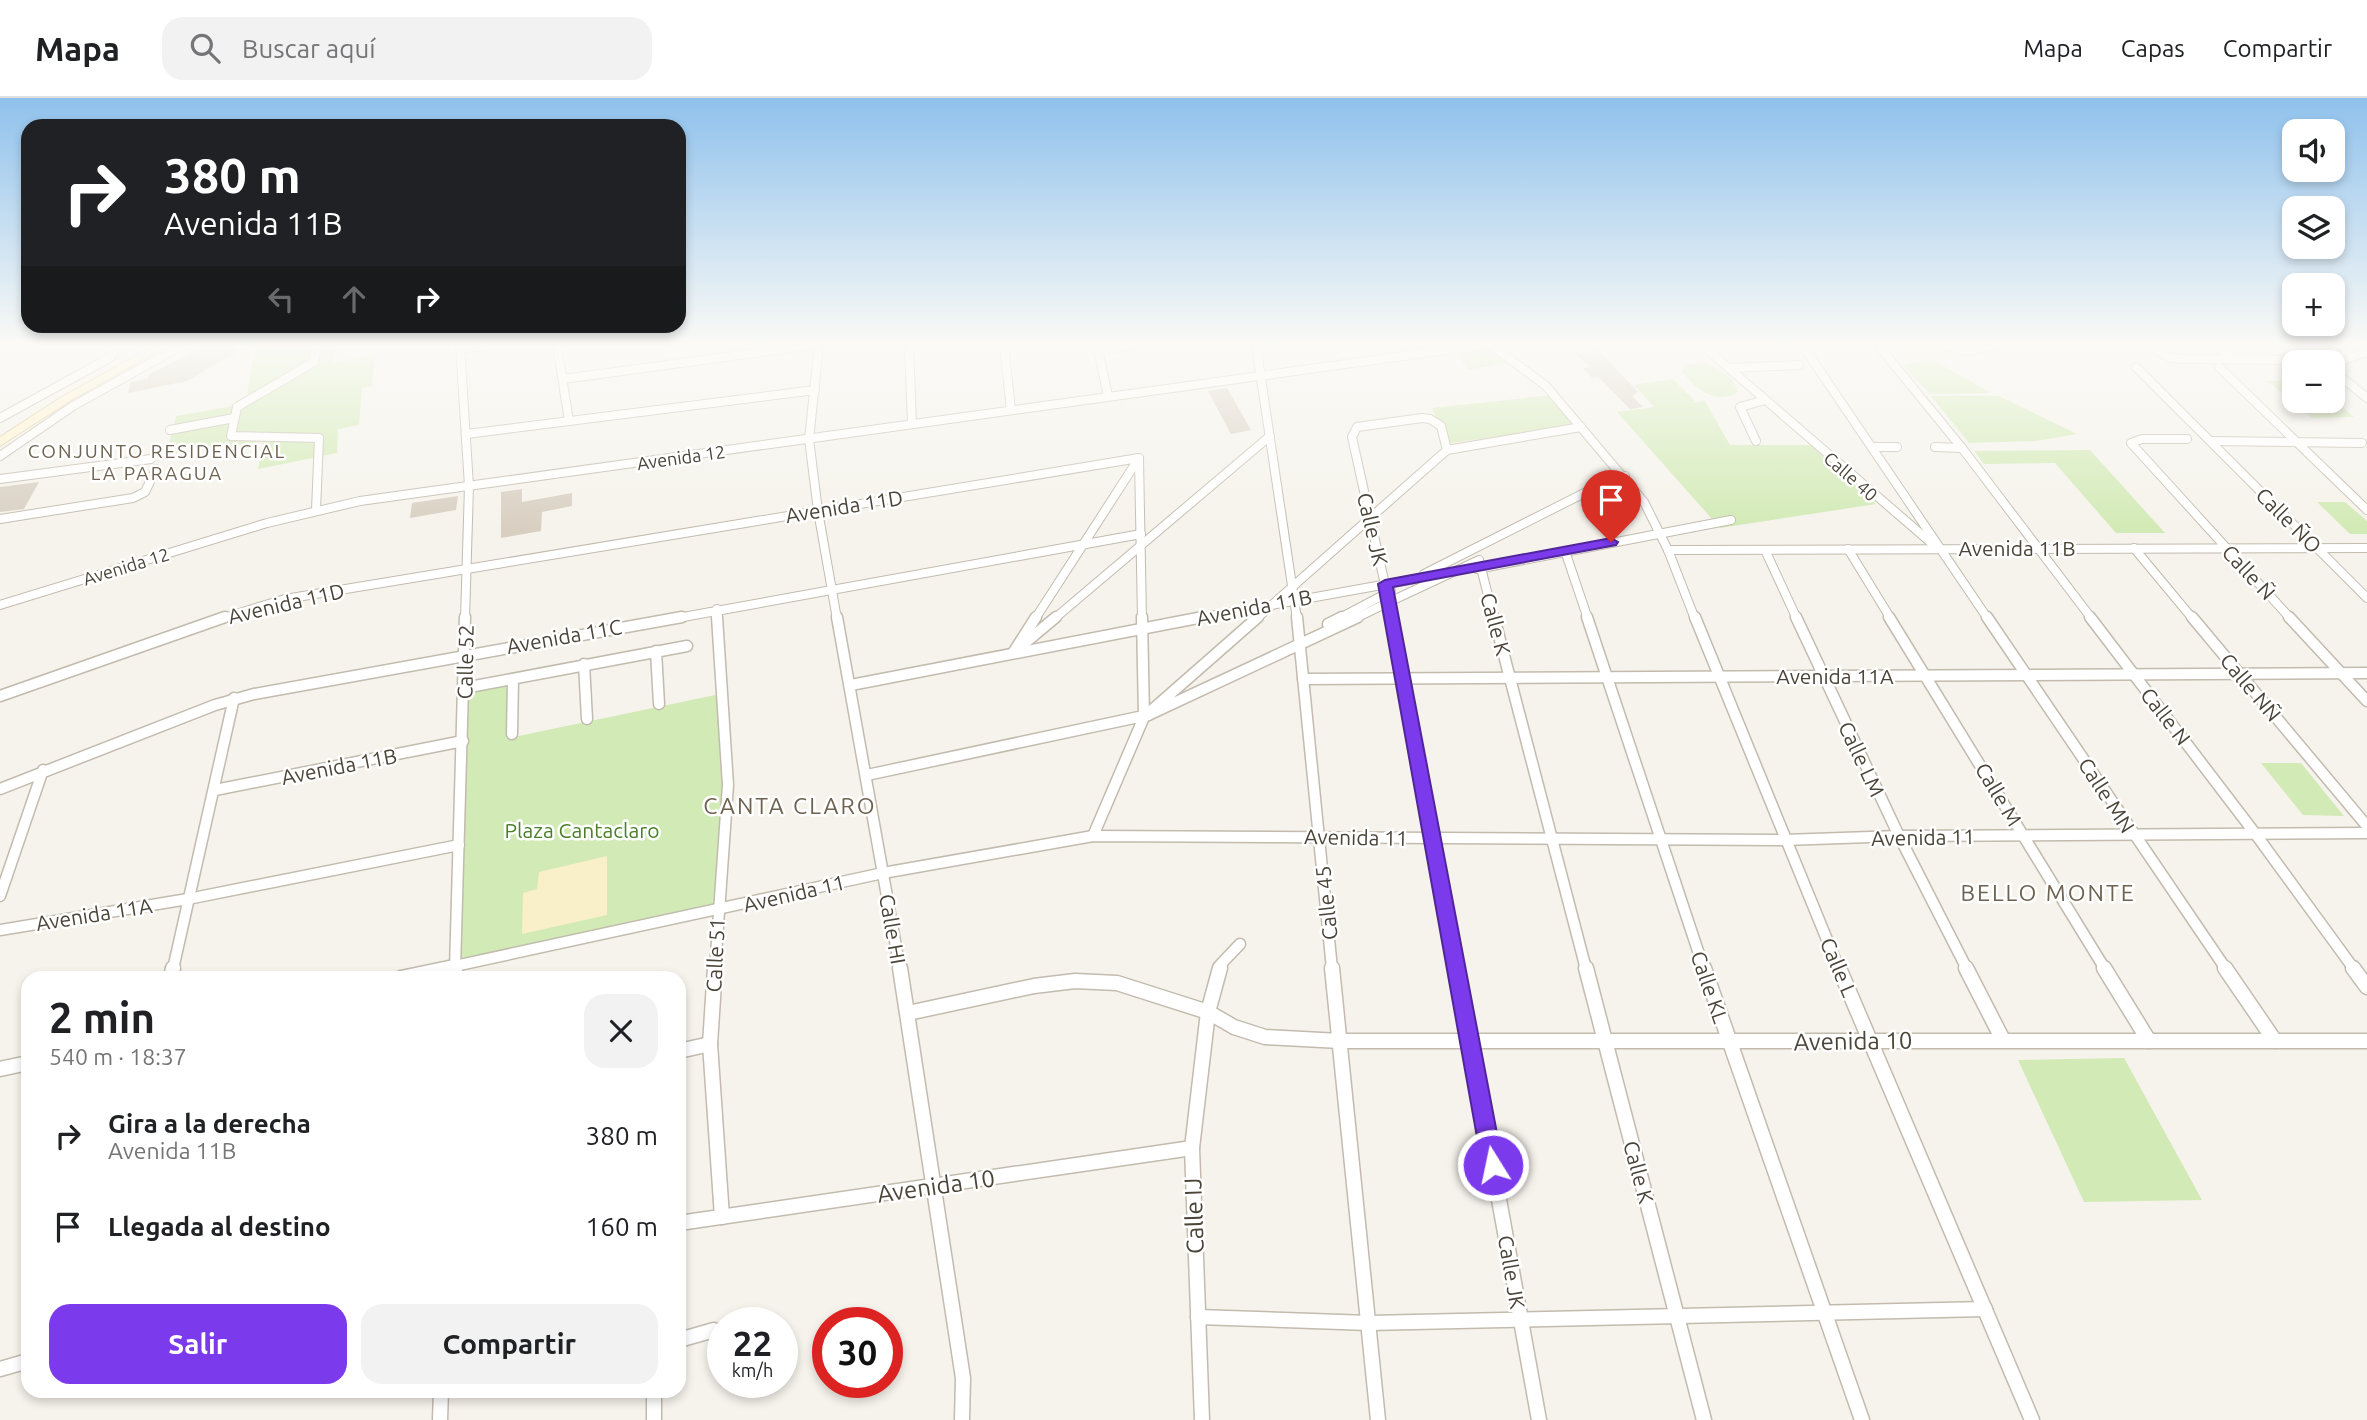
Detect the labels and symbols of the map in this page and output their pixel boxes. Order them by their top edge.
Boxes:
district label: CONJUNTO RESIDENCIAL LA PARAGUA [28,440,286,484]
street label: Avenida 12 [636,441,726,473]
street label: Calle 40 [1820,447,1882,505]
pin [1581,470,1641,542]
street label: Calle ÑO [2251,482,2327,558]
street label: Avenida 11D [784,485,904,527]
street label: Calle JK [1353,490,1393,568]
street label: Avenida 11B [1958,536,2076,560]
street label: Calle Ñ [2218,540,2280,604]
street label: Avenida 12 [81,543,171,589]
street label: Avenida 11D [225,578,347,628]
street label: Avenida 11B [1194,584,1314,630]
street label: Calle K [1476,590,1516,658]
street label: Avenida 11C [504,614,624,658]
street label: Calle 52 [452,624,478,700]
street label: Calle NÑ [2216,648,2286,726]
street label: Avenida 11A [1776,664,1894,688]
street label: Calle N [2136,683,2196,749]
street label: Calle LM [1834,718,1890,800]
street label: Avenida 11B [279,743,399,789]
street label: Calle MN [2074,753,2140,837]
street label: Calle M [1971,758,2027,830]
district label: CANTA CLARO [703,793,877,818]
park label: Plaza Cantaclaro [504,818,660,842]
street label: Avenida 11 [1304,824,1408,850]
street label: Avenida 11 [1871,824,1975,850]
street label: Calle 45 [1310,865,1342,941]
street label: Avenida 11 [741,870,847,916]
district label: BELLO MONTE [1960,880,2136,905]
street label: Calle HI [875,892,911,966]
street label: Avenida 11A [34,893,154,935]
street label: Calle 51 [701,917,729,993]
street label: Calle L [1816,934,1862,1000]
street label: Calle KL [1687,948,1734,1026]
street label: Avenida 10 [1793,1026,1913,1056]
position arrow [1456,1128,1530,1202]
street label: Calle K [1619,1138,1659,1206]
street label: Avenida 10 [875,1164,997,1208]
street label: Calle IJ [1179,1177,1209,1255]
street label: Calle JK [1494,1233,1530,1311]
speed limit sign: 30 [812,1307,903,1398]

